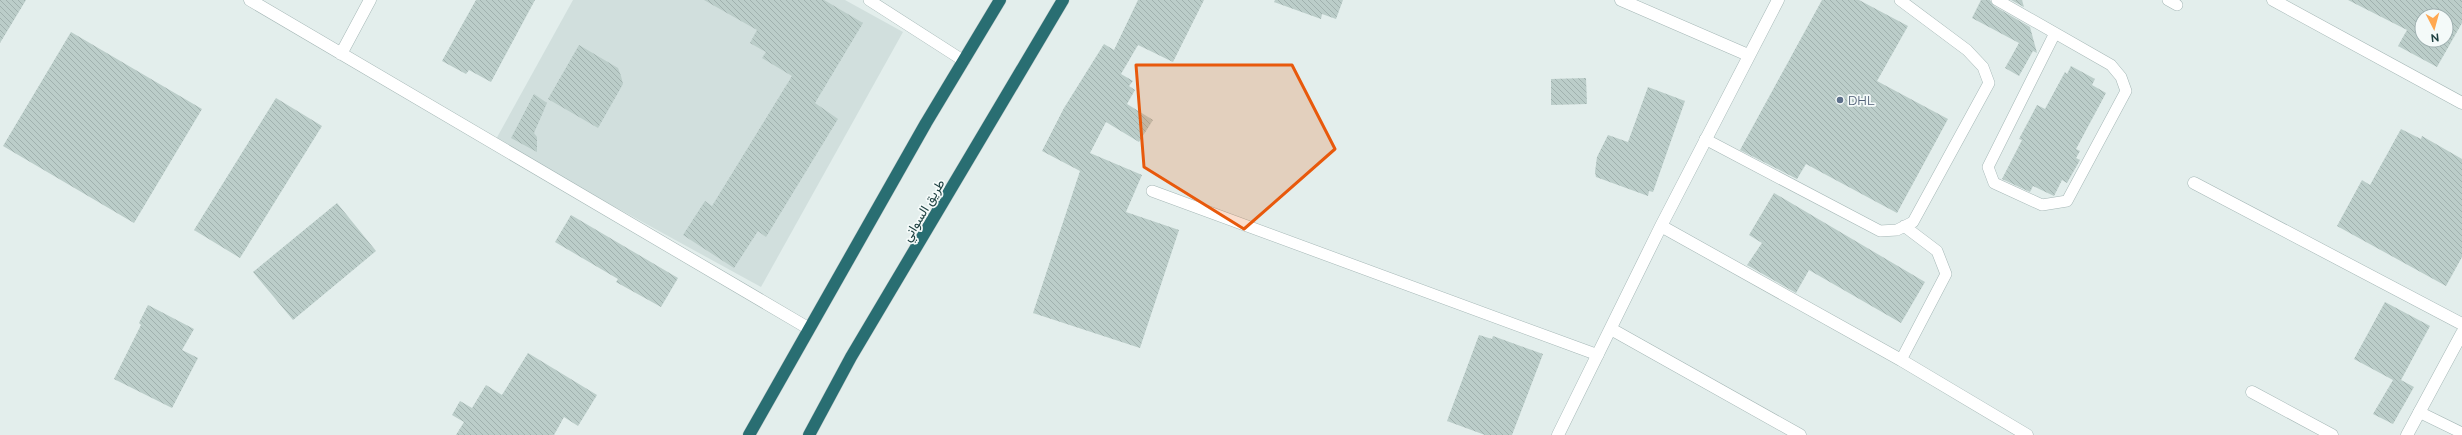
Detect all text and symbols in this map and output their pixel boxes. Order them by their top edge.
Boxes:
north arrow [2414,8,2454,48]
text: N [2430,31,2440,44]
place label: DHL [1848,93,1875,108]
marker: DHL [1835,95,1845,105]
street label: طريق السواني [899,177,950,245]

